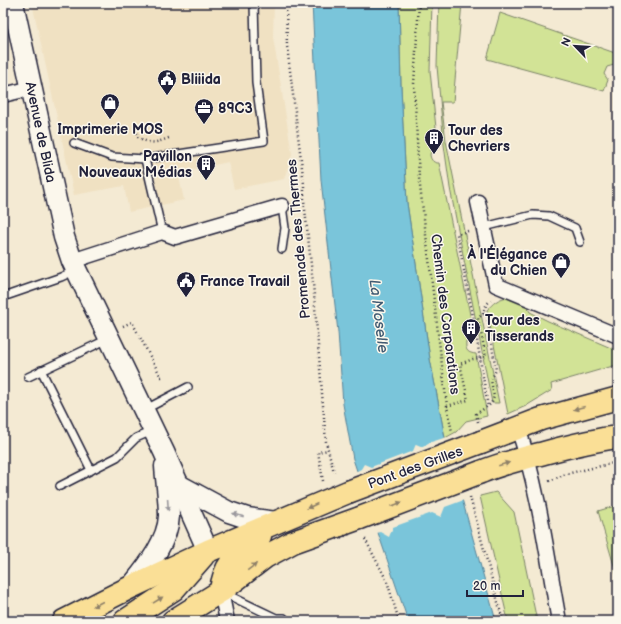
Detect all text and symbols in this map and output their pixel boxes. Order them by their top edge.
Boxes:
north arrow [555,26,595,66]
text: N [559,35,574,48]
public building icon: Bliiida [156,68,178,96]
place label: Bliiida [181,71,221,88]
street label: Avenue de Blida [22,80,60,184]
shop icon: Imprimerie MOS [99,92,121,120]
office icon: 89C3 [193,97,215,125]
place label: 89C3 [218,100,253,117]
place label: Imprimerie MOS [57,121,163,138]
place label: Tour des Chevriers [448,122,510,155]
building icon: Tour des Chevriers [423,127,445,155]
place label: Pavillon Nouveaux Médias [78,148,192,181]
building icon: Pavillon Nouveaux Médias [195,153,217,181]
street label: Promenade des Thermes [283,159,314,319]
street label: Chemin des Corporations [427,233,464,395]
place label: À l'Élégance du Chien [466,244,547,279]
shop icon: À l'Élégance du Chien [550,251,572,279]
public building icon: France Travail [175,270,197,298]
place label: France Travail [200,273,290,290]
water label: La Moselle [365,278,392,354]
place label: Tour des Tisserands [485,312,554,345]
building icon: Tour des Tisserands [460,317,482,345]
one-way arrow [573,405,585,411]
street label: Pont des Grilles [366,442,465,492]
one-way arrow [498,461,510,467]
one-way arrow [164,499,171,511]
one-way arrow [391,501,403,507]
one-way arrow [306,503,317,509]
one-way arrow [232,512,244,518]
one-way arrow [246,563,257,571]
scale bar [467,572,523,598]
text: 20 m [473,579,500,594]
one-way arrow [153,596,163,604]
one-way arrow [92,601,103,607]

